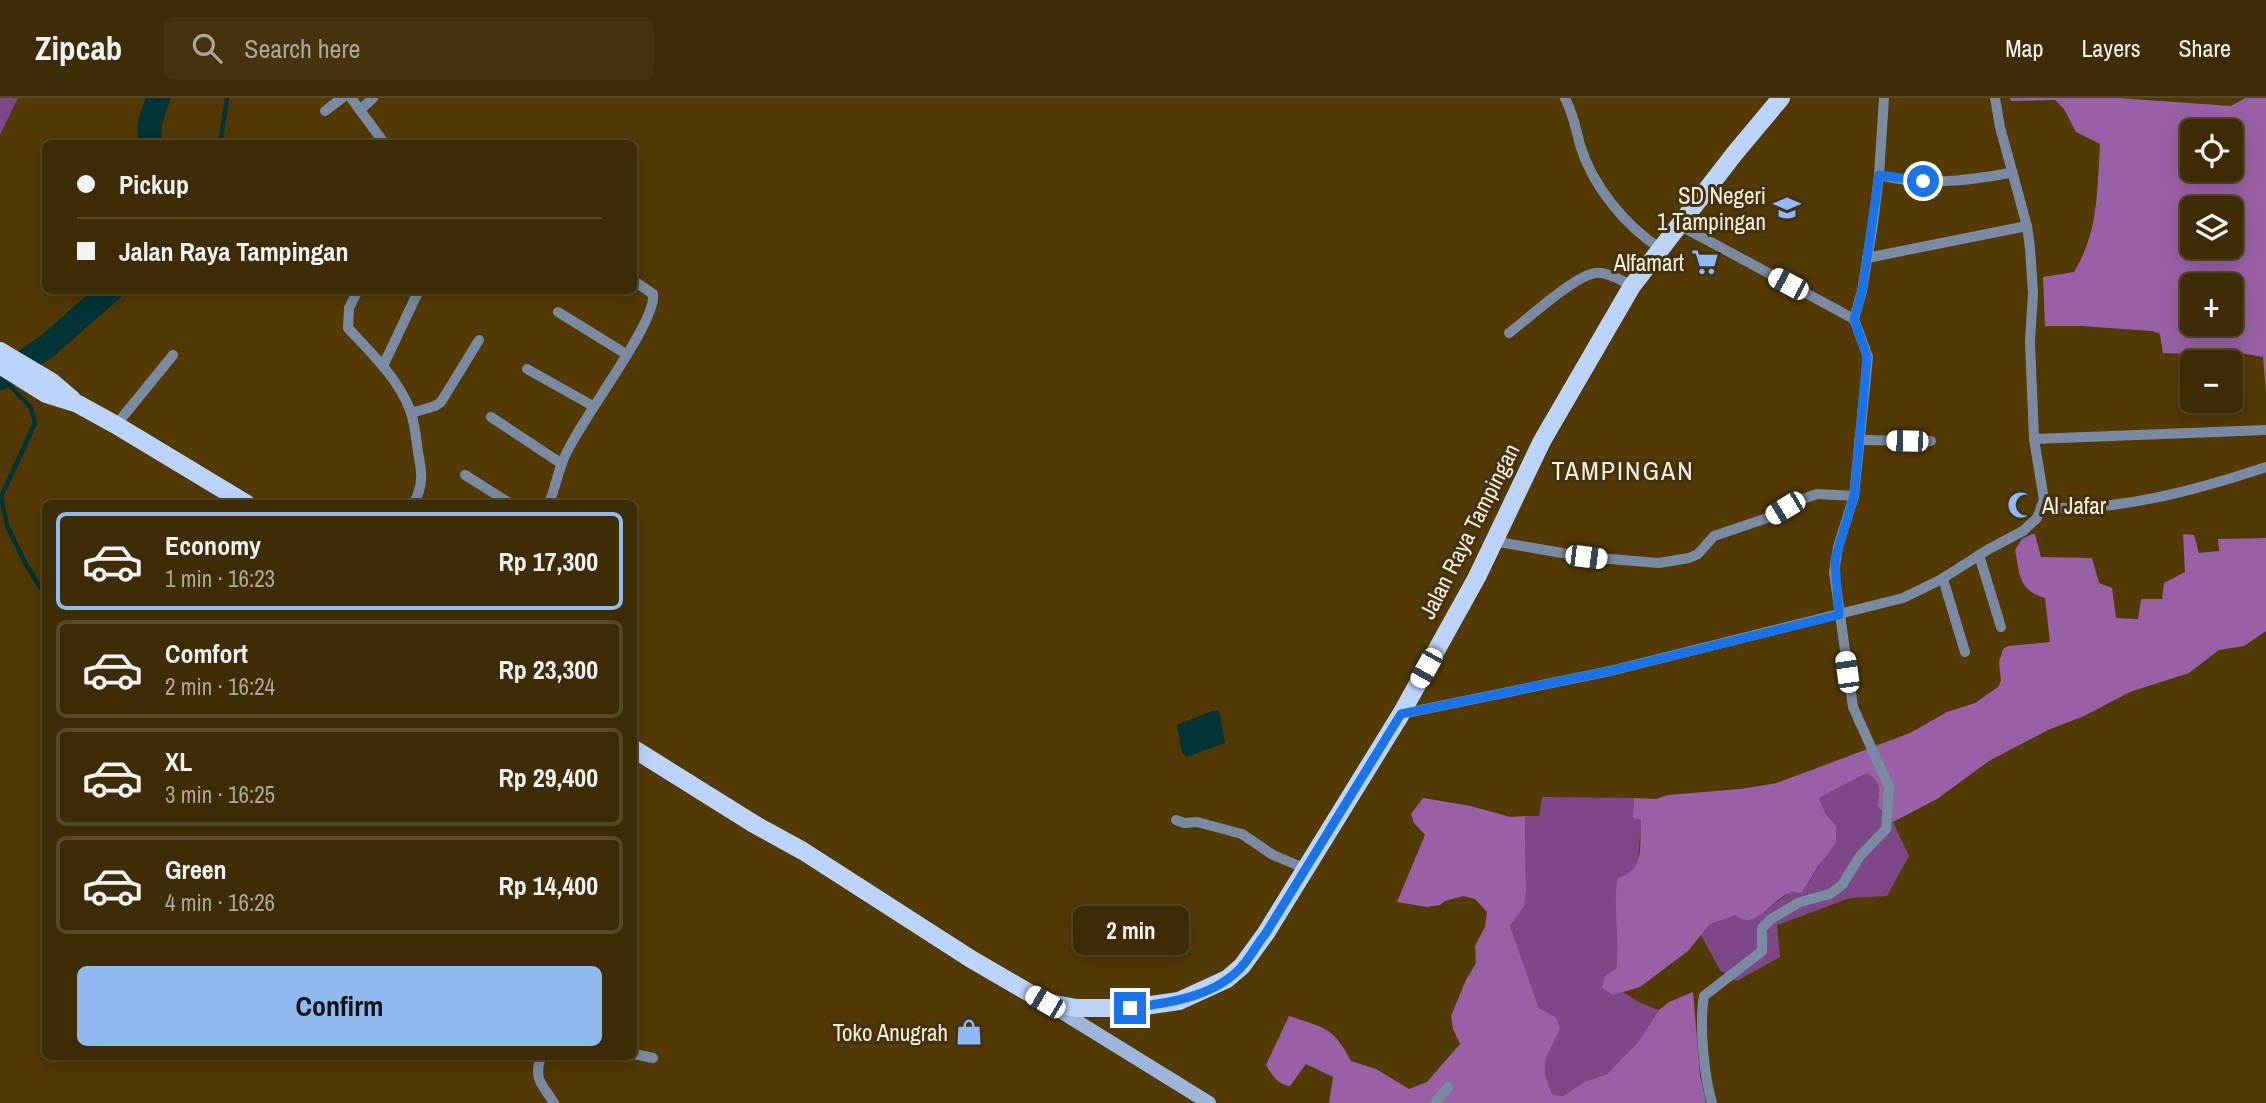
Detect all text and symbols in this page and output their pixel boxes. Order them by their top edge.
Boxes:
search box [164,17,654,80]
text: Zipcab [35,26,122,70]
icon: search [188,29,226,67]
text: Search here [244,31,360,66]
text: Map [2005,32,2043,64]
text: Layers [2081,32,2140,64]
text: Share [2178,32,2231,64]
map controls [2180,119,2243,413]
button: locate [2180,119,2243,182]
route start [1907,165,1939,197]
text: Pickup [119,167,189,202]
place label: SD Negeri 1 Tampingan [1657,180,1766,237]
school or university icon: SD Negeri 1 Tampingan [1772,193,1802,223]
button: layers [2180,196,2243,259]
text: Jalan Raya Tampingan [119,234,349,269]
place label: Alfamart [1613,247,1684,278]
supermarket icon: Alfamart [1690,247,1720,277]
car [1765,265,1812,303]
button: + [2180,273,2243,336]
button: − [2180,350,2243,413]
car [1886,430,1929,452]
street label: Jalan Raya Tampingan [1411,438,1527,624]
district label: TAMPINGAN [1551,453,1695,488]
car [1762,488,1809,528]
mosque icon: Al Jafar [2006,490,2036,520]
place label: Al Jafar [2041,490,2107,521]
text: Economy [165,528,261,563]
icon: car [81,530,144,593]
text: Rp 17,300 [498,544,598,579]
car [1564,544,1609,570]
text: 1 min · 16:23 [165,563,275,594]
text: Comfort [165,636,248,671]
icon: car [81,638,144,701]
car [1407,645,1446,691]
car [1834,650,1861,694]
text: Rp 23,300 [498,652,598,687]
text: 2 min · 16:24 [165,671,275,702]
text: XL [165,744,192,779]
icon: car [81,746,144,809]
text: Rp 29,400 [498,760,598,795]
text: 3 min · 16:25 [165,779,275,810]
text: Green [165,852,227,887]
icon: car [81,854,144,917]
text: Rp 14,400 [498,868,598,903]
text: 4 min · 16:26 [165,887,275,918]
callout: 2 min [1072,906,1188,956]
text: 2 min [1106,915,1156,946]
button: Confirm [77,966,602,1046]
car [1022,982,1069,1022]
route end [1114,992,1146,1024]
place label: Toko Anugrah [833,1017,948,1048]
shop icon: Toko Anugrah [954,1017,984,1047]

